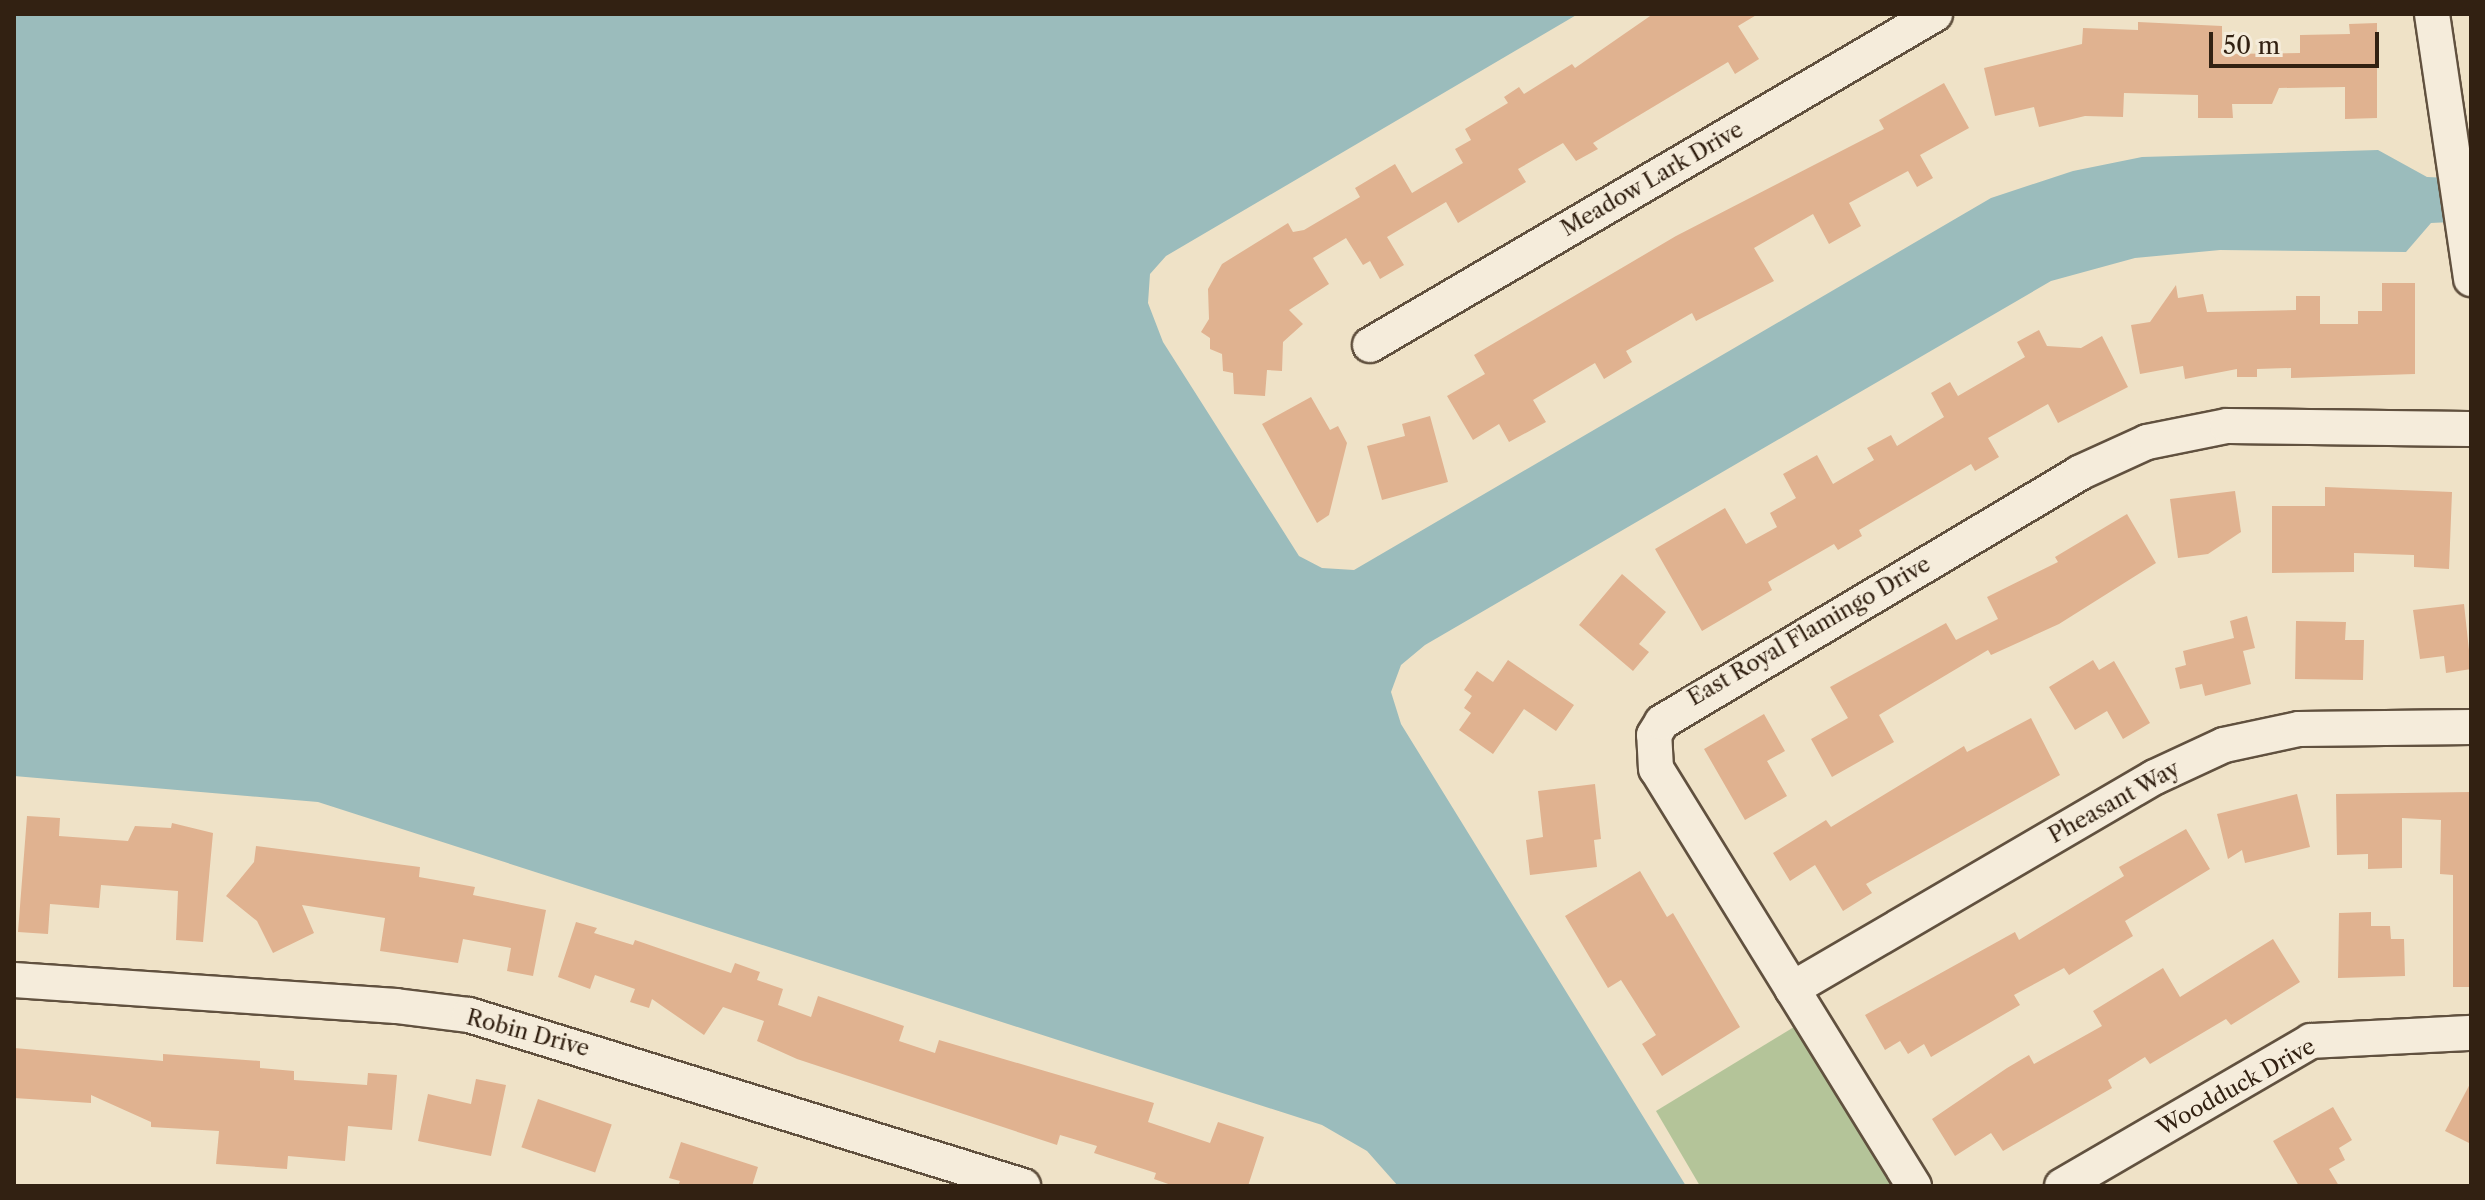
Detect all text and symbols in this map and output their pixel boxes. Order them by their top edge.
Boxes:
scale bar [2213,16,2383,66]
text: 50 m [2223,31,2280,60]
street label: Meadow Lark Drive [1556,116,1748,242]
street label: East Royal Flamingo Drive [1683,551,1935,711]
street label: Pheasant Way [2044,755,2184,849]
street label: Robin Drive [464,1004,592,1062]
street label: Woodduck Drive [2152,1033,2320,1141]

